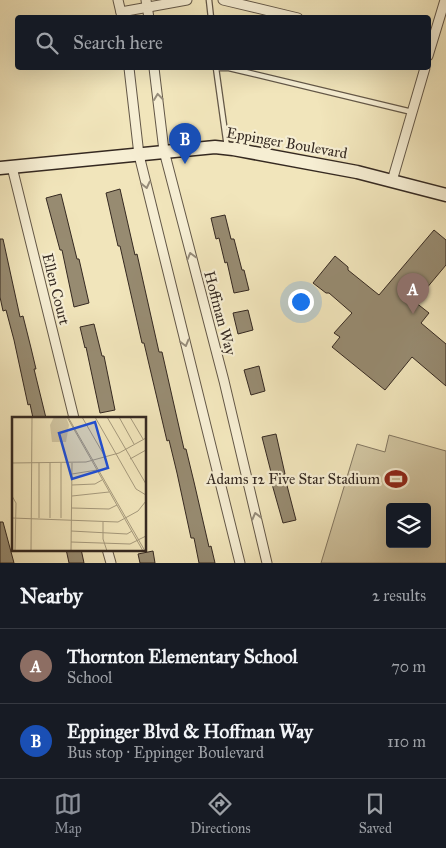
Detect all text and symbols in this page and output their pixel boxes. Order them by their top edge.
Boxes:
search box [15,15,431,70]
icon: search [33,29,61,57]
text: Search here [73,31,163,54]
one-way arrow [153,93,164,101]
pin: B [169,123,201,164]
street label: Eppinger Boulevard [225,124,349,163]
one-way arrow [140,180,151,189]
street label: Ellen Court [38,251,74,327]
one-way arrow [186,252,197,261]
street label: Hoffman Way [200,269,240,358]
pin: A [397,273,429,314]
your location [288,289,314,315]
one-way arrow [179,338,189,346]
inset map [12,417,146,550]
sports icon: Adams 12 Five Star Stadium [383,466,409,492]
place label: Adams 12 Five Star Stadium [205,470,380,488]
map controls [386,503,431,548]
button: layers [386,503,431,548]
one-way arrow [251,511,262,520]
text: Nearby [20,583,83,609]
text: 2 results [372,586,426,605]
text: Thornton Elementary School [67,645,298,668]
text: A [31,657,41,676]
text: 70 m [391,657,426,676]
text: School [67,668,112,687]
text: Eppinger Blvd & Hoffman Way [67,720,313,743]
text: B [31,732,41,751]
text: 110 m [387,732,426,751]
text: Bus stop · Eppinger Boulevard [67,743,264,762]
tab: Map [54,790,82,837]
tab: Directions [190,790,251,837]
tab: Saved [359,790,392,837]

